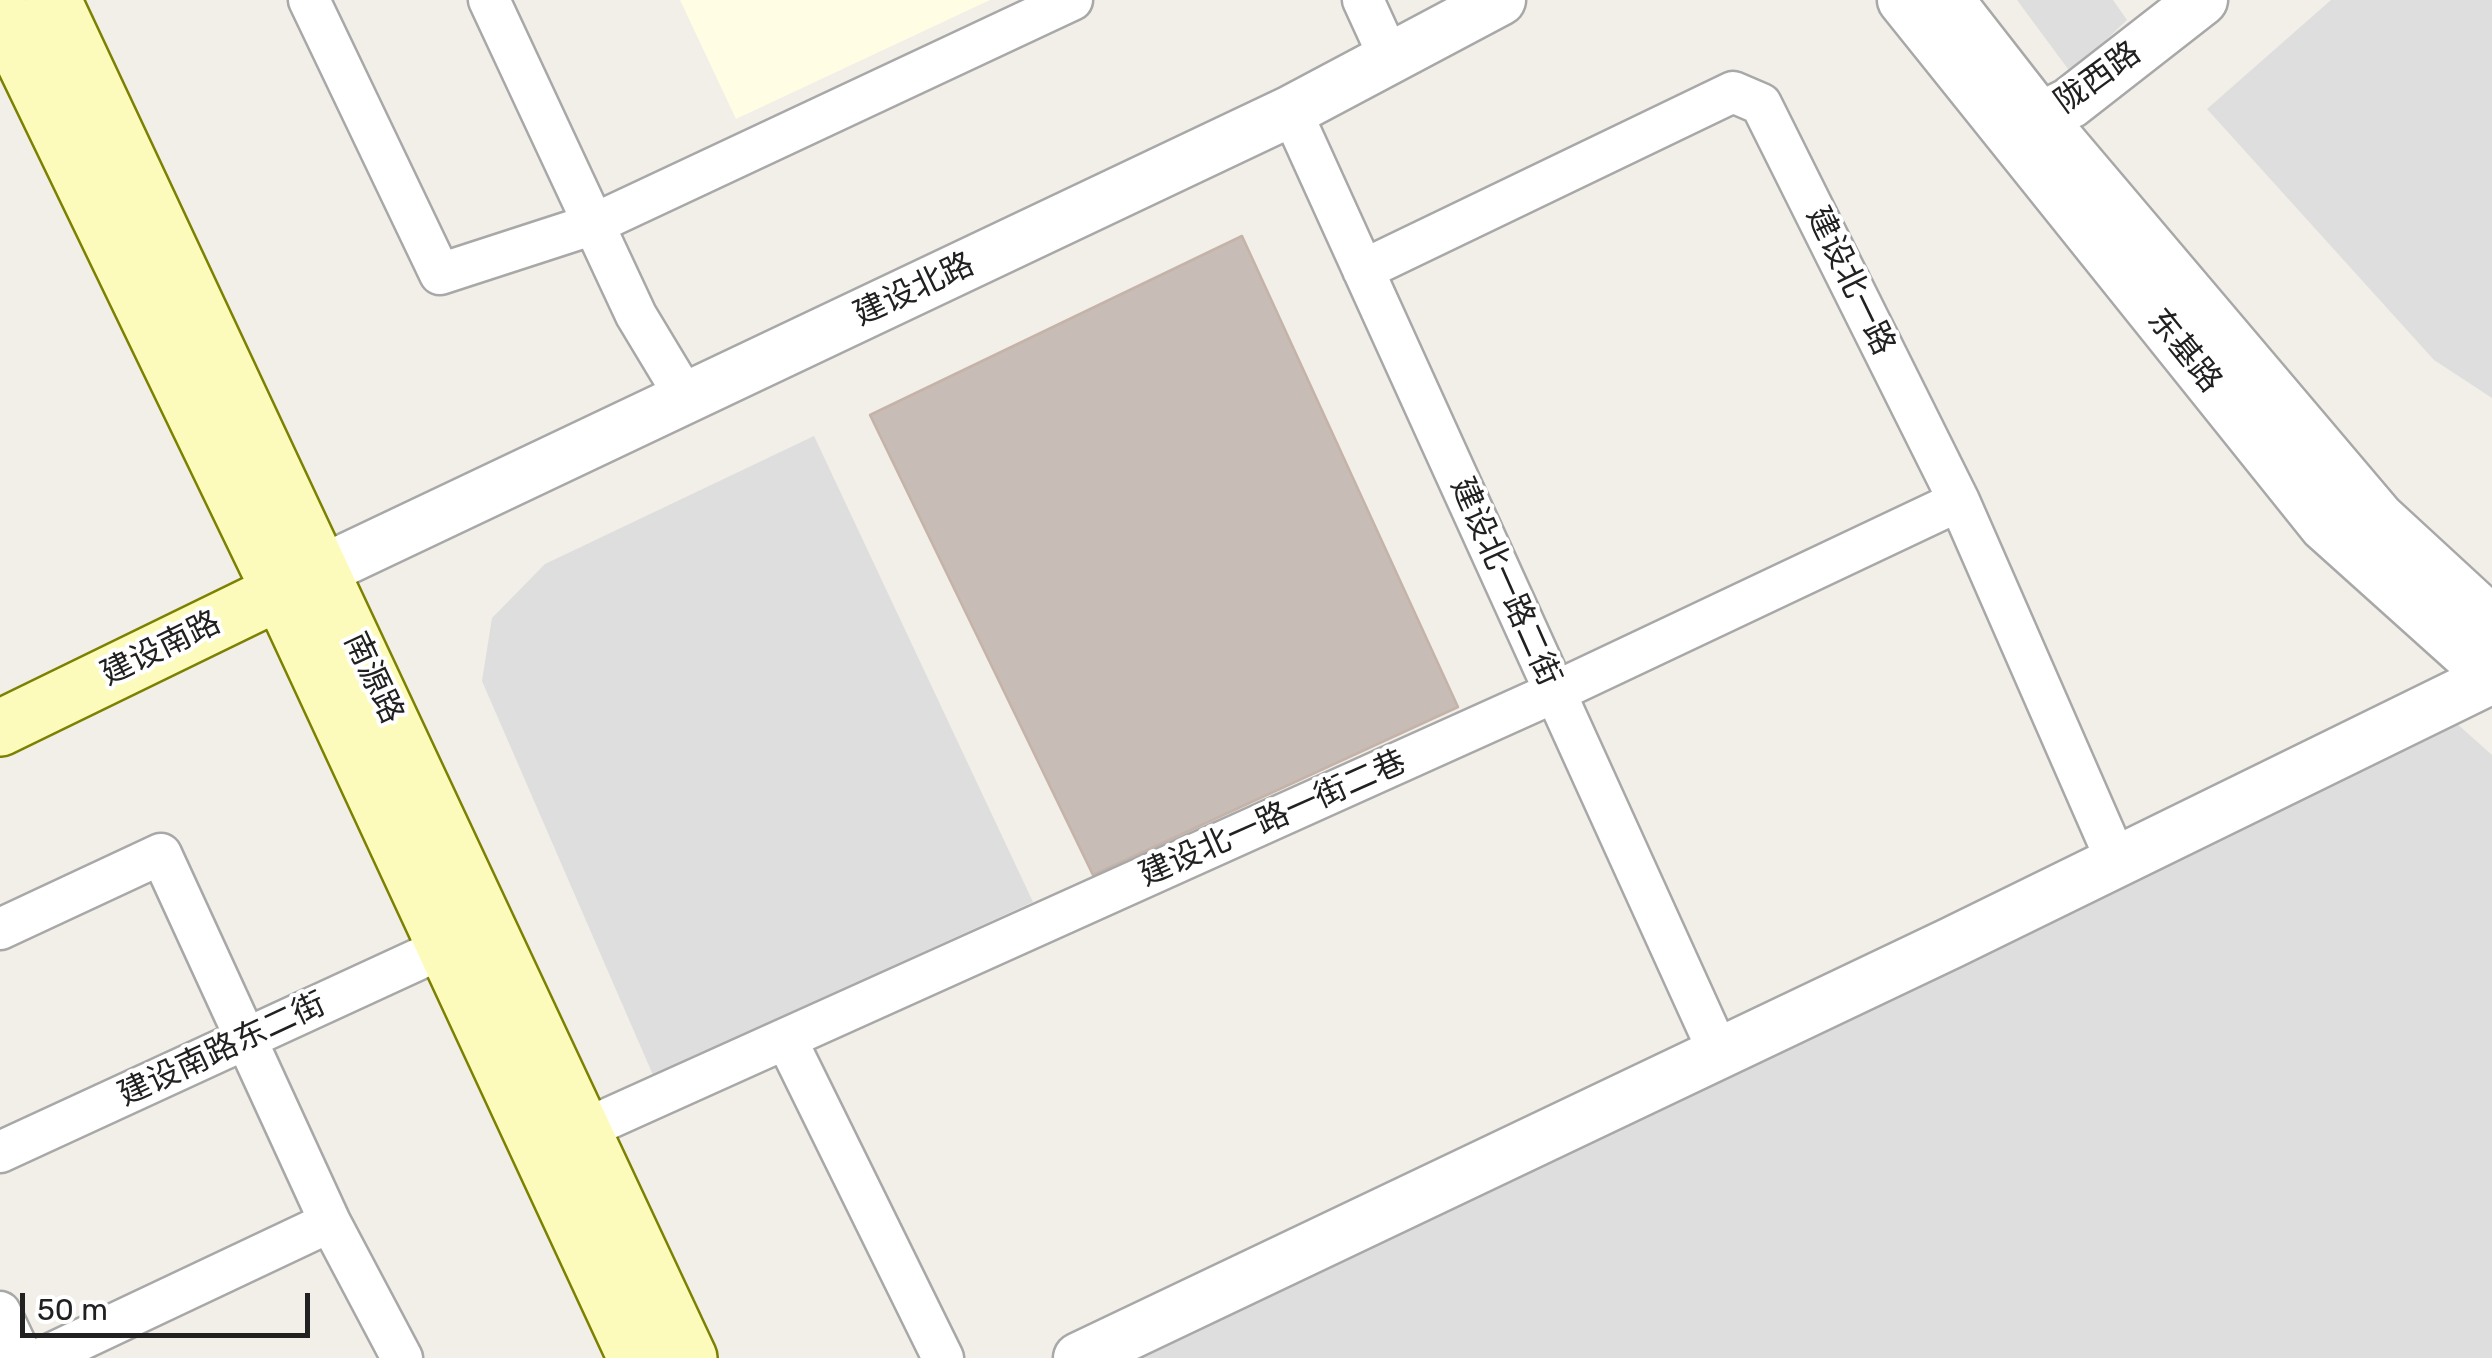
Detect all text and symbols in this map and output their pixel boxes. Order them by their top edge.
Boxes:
street label: 陇西路 [2048,34,2148,122]
street label: 建设北一路 [1798,201,1902,361]
street label: 建设北路 [848,246,980,334]
street label: 东基路 [2139,302,2229,400]
street label: 建设北一路二街 [1442,472,1568,692]
street label: 建设南路 [95,604,227,694]
street label: 南源路 [335,626,411,730]
street label: 建设北一路一街二巷 [1134,743,1412,895]
street label: 建设南路东二街 [112,985,332,1115]
scale bar [25,1273,315,1335]
text: 50 m [37,1292,108,1328]

